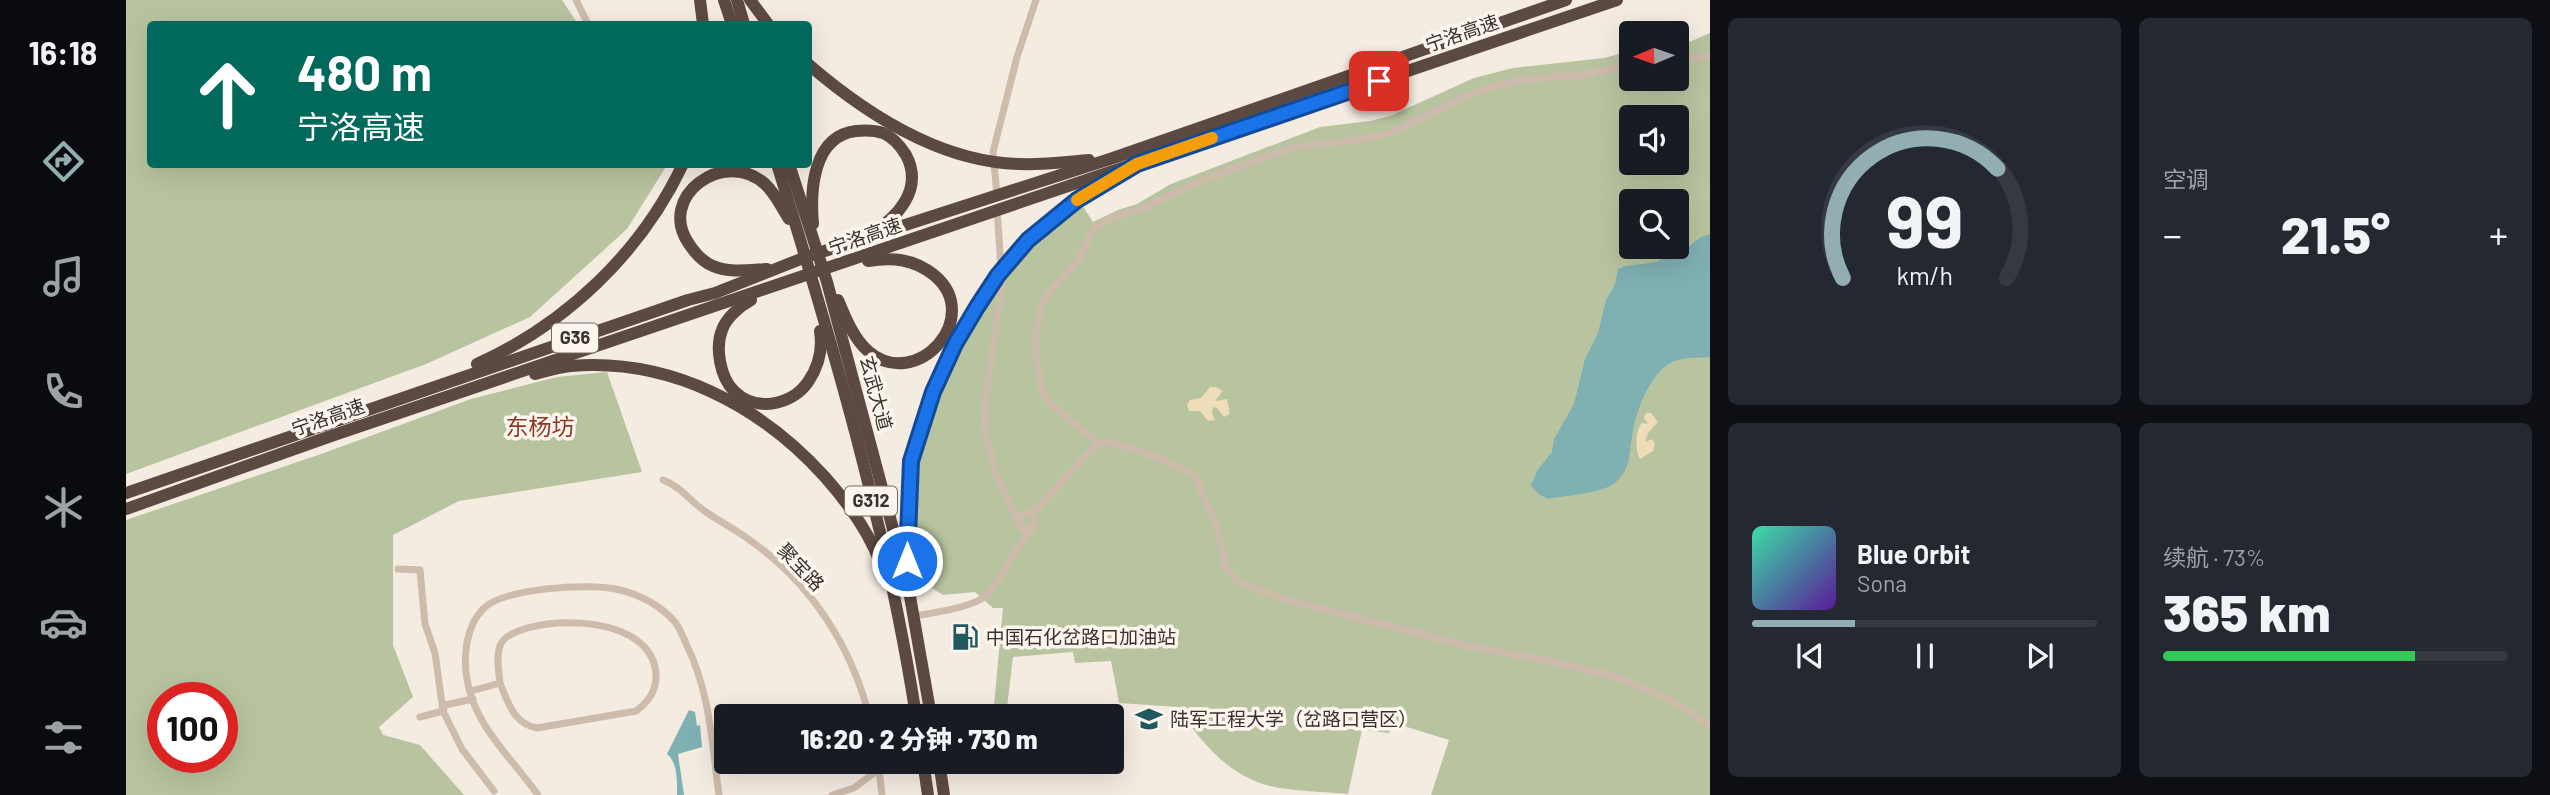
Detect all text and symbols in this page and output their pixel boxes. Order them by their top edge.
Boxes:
street label: 宁洛高速 [1422,9,1502,56]
north arrow [1619,21,1689,91]
map controls [1619,21,1689,259]
text: 16:18 [29,33,97,71]
text: 480 m [297,42,432,101]
icon: ahead [182,49,273,140]
pin [1349,51,1409,111]
icon: arrive [1360,62,1398,100]
button: sound [1619,105,1689,175]
text: 宁洛高速 [297,107,425,145]
icon: directions [39,137,88,186]
text: 空调 [2163,165,2209,193]
text: 99 [1886,175,1963,263]
button: search [1619,189,1689,259]
text: 21.5° [2281,202,2390,264]
text: − [2163,211,2182,257]
text: + [2489,211,2508,257]
street label: 宁洛高速 [825,212,905,259]
icon: music [39,252,88,301]
text: km/h [1896,259,1953,289]
road number: G36 [552,324,598,352]
street label: 玄武大道 [856,353,897,433]
icon: phone [39,367,88,416]
street label: 宁洛高速 [288,393,368,440]
district label: 东杨坊 [506,412,575,440]
icon: climate [39,483,88,532]
road number: G312 [845,486,897,516]
position arrow [870,524,944,598]
street label: 聚宝路 [773,538,829,595]
text: Blue Orbit [1857,538,1970,569]
text: 续航 · 73% [2163,543,2265,571]
text: Sona [1857,569,1907,597]
text: 365 km [2163,580,2331,642]
icon: car [39,598,88,647]
fuel station icon: 中国石化岔路口加油站 [950,622,980,652]
place label: 中国石化岔路口加油站 [986,625,1176,648]
icon: previous [1791,637,1829,675]
icon: pause [1906,637,1944,675]
icon: next [2021,637,2059,675]
speed limit sign: 100 [147,682,238,773]
school or university icon: 陆军工程大学（岔路口营区） [1134,704,1164,734]
place label: 陆军工程大学（岔路口营区） [1170,707,1417,730]
icon: filters [39,713,88,762]
text: 16:20 · 2 分钟 · 730 m [800,723,1038,754]

